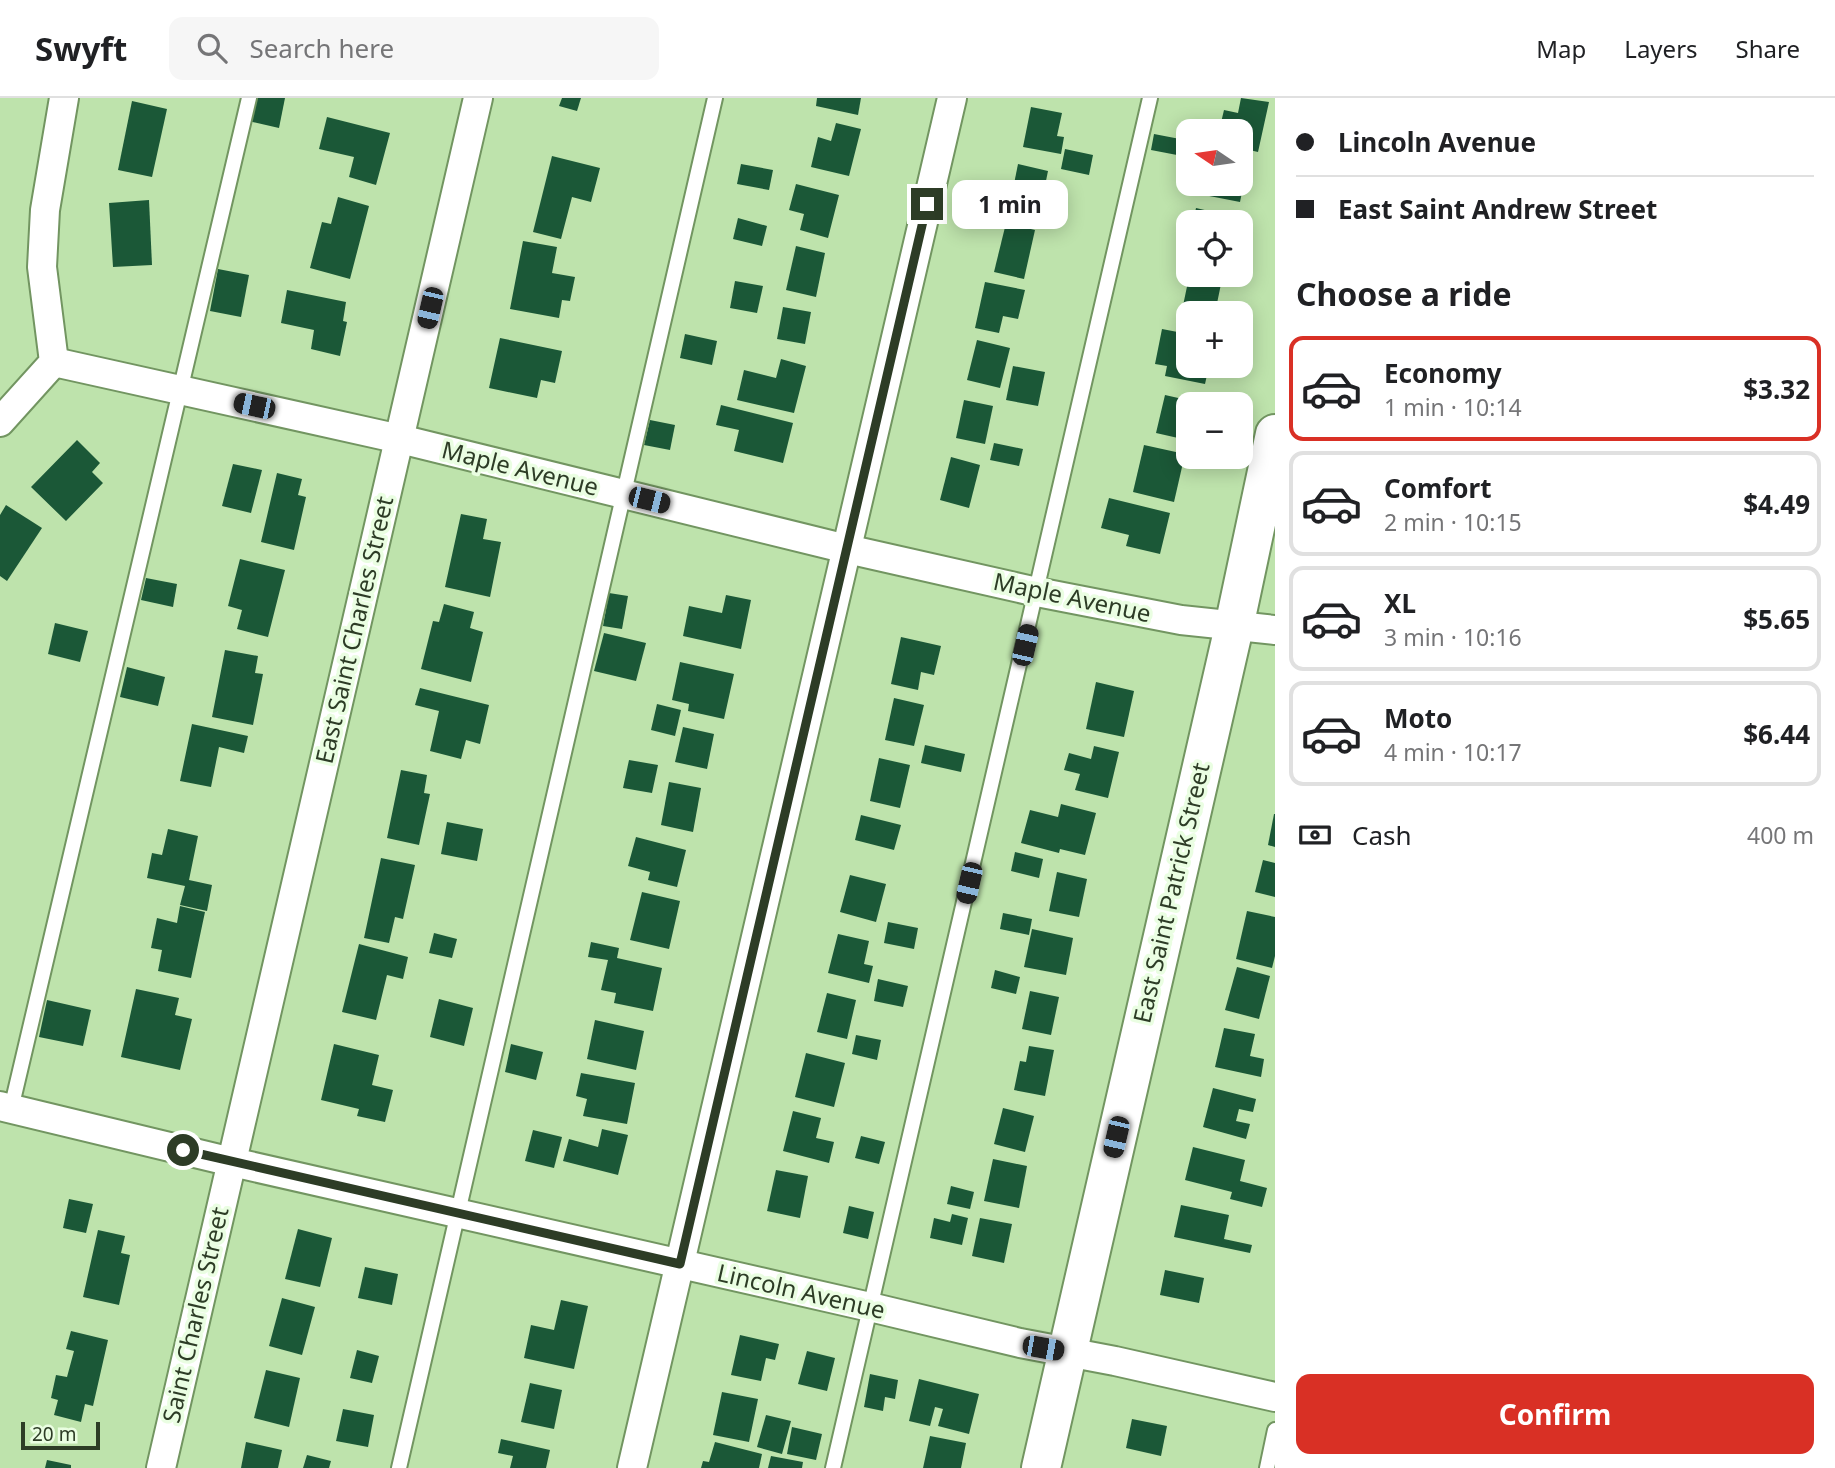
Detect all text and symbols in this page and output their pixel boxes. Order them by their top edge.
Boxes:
search box [169,17,659,80]
text: Swyft [35,26,127,71]
icon: search [193,29,231,67]
text: Search here [249,30,394,66]
text: Map [1536,32,1586,65]
text: Layers [1624,32,1698,65]
text: Share [1736,32,1800,65]
north arrow [1176,119,1253,196]
map controls [1176,119,1253,469]
text: Lincoln Avenue [1338,124,1536,160]
callout: 1 min [951,180,1067,228]
route end [911,188,943,220]
text: 1 min [978,188,1042,220]
text: East Saint Andrew Street [1338,191,1657,227]
button: locate [1176,210,1253,287]
text: Choose a ride [1296,272,1512,315]
car [416,285,445,331]
button: + [1176,301,1253,378]
text: Economy [1384,355,1502,391]
icon: car [1300,357,1363,420]
text: $3.32 [1743,371,1810,407]
car [232,391,277,421]
text: 1 min · 10:14 [1384,391,1522,423]
button: − [1176,392,1253,469]
street label: Maple Avenue [439,432,602,503]
text: Comfort [1384,470,1492,506]
icon: car [1300,472,1363,535]
car [627,485,672,515]
text: $4.49 [1743,486,1810,522]
street label: East Saint Charles Street [307,492,400,767]
text: 2 min · 10:15 [1384,506,1522,538]
street label: Maple Avenue [991,564,1154,629]
text: XL [1384,585,1416,621]
icon: car [1300,587,1363,650]
text: $5.65 [1743,601,1810,637]
text: 3 min · 10:16 [1384,621,1522,653]
car [1011,622,1040,668]
text: Moto [1384,700,1452,736]
icon: car [1300,702,1363,765]
text: $6.44 [1743,716,1810,752]
text: 4 min · 10:17 [1384,736,1522,768]
street label: East Saint Patrick Street [1125,759,1217,1026]
icon: cash [1296,816,1334,854]
text: Cash [1352,817,1412,853]
text: 400 m [1747,819,1814,851]
car [955,860,984,906]
car [1102,1114,1131,1160]
route start [167,1134,199,1166]
street label: Saint Charles Street [154,1203,235,1426]
street label: Lincoln Avenue [714,1255,888,1326]
car [1021,1334,1066,1362]
button: Confirm [1296,1374,1814,1454]
scale bar [21,1419,100,1451]
text: 20 m [32,1421,76,1447]

